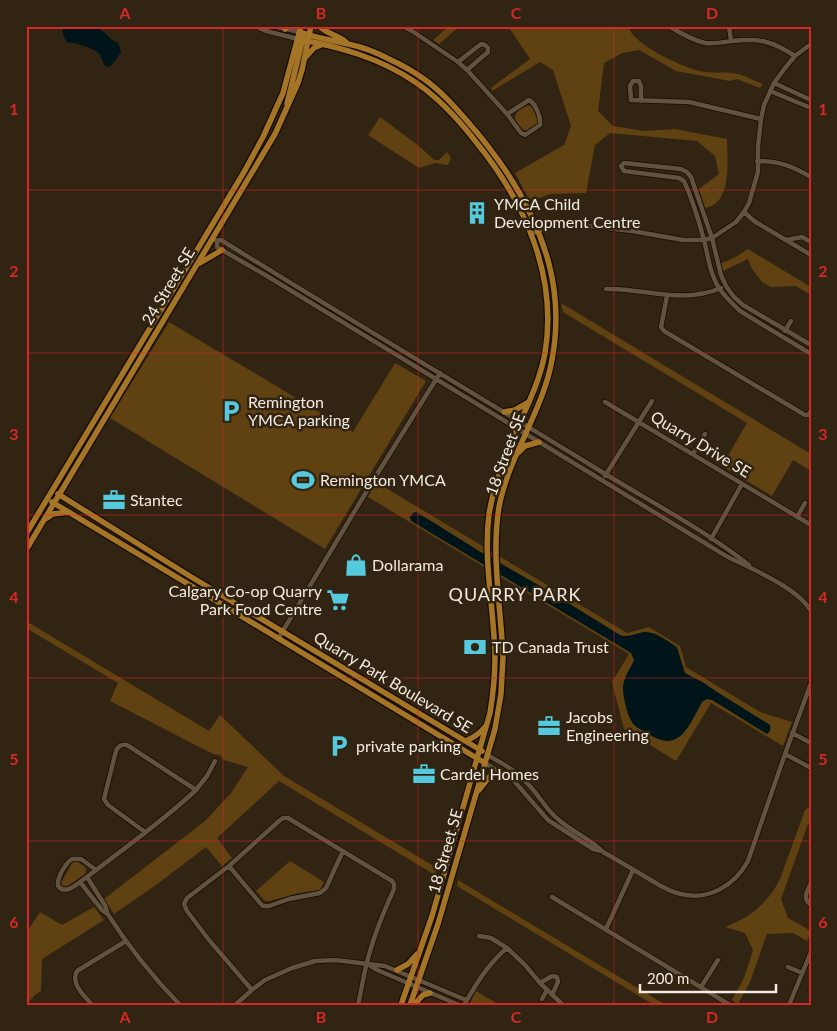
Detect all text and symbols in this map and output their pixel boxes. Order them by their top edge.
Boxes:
text: A [118,3,131,22]
text: B [316,3,326,22]
text: C [511,3,522,22]
text: D [706,3,718,22]
text: 1 [9,99,19,118]
text: 1 [818,99,828,118]
place label: YMCA Child Development Centre [494,194,640,231]
building icon: YMCA Child Development Centre [464,200,490,226]
street label: 24 Street SE [137,244,198,328]
text: 2 [9,261,19,280]
text: 2 [818,261,828,280]
place label: Remington YMCA parking [248,392,350,429]
parking icon: Remington YMCA parking [218,398,244,424]
street label: Quarry Drive SE [648,406,755,481]
street label: 18 Street SE [481,410,528,498]
text: 3 [9,424,19,443]
text: 3 [818,424,828,443]
sports icon: Remington YMCA [290,467,316,493]
place label: Remington YMCA [320,470,446,489]
office icon: Stantec [101,487,127,513]
place label: Stantec [130,490,183,509]
shop icon: Dollarama [343,552,369,578]
place label: Dollarama [372,555,443,574]
place label: Calgary Co-op Quarry Park Food Centre [168,581,323,618]
district label: QUARRY PARK [448,583,582,605]
text: 4 [9,587,19,606]
supermarket icon: Calgary Co-op Quarry Park Food Centre [325,587,351,613]
text: 4 [818,587,828,606]
street label: Quarry Park Boulevard SE [311,627,476,736]
bank icon: TD Canada Trust [462,634,488,660]
place label: TD Canada Trust [492,637,609,656]
place label: Jacobs Engineering [566,707,649,744]
office icon: Jacobs Engineering [536,713,562,739]
parking icon: private parking [326,733,352,759]
place label: private parking [356,736,461,755]
text: 5 [9,749,19,768]
text: 5 [818,749,828,768]
office icon: Cardel Homes [411,761,437,787]
place label: Cardel Homes [440,764,539,783]
street label: 18 Street SE [423,807,466,895]
text: 6 [9,912,19,931]
text: 6 [818,912,828,931]
scale bar [640,961,776,993]
text: 200 m [647,969,689,987]
text: A [118,1007,131,1026]
text: B [316,1007,326,1026]
text: C [511,1007,522,1026]
text: D [706,1007,718,1026]

